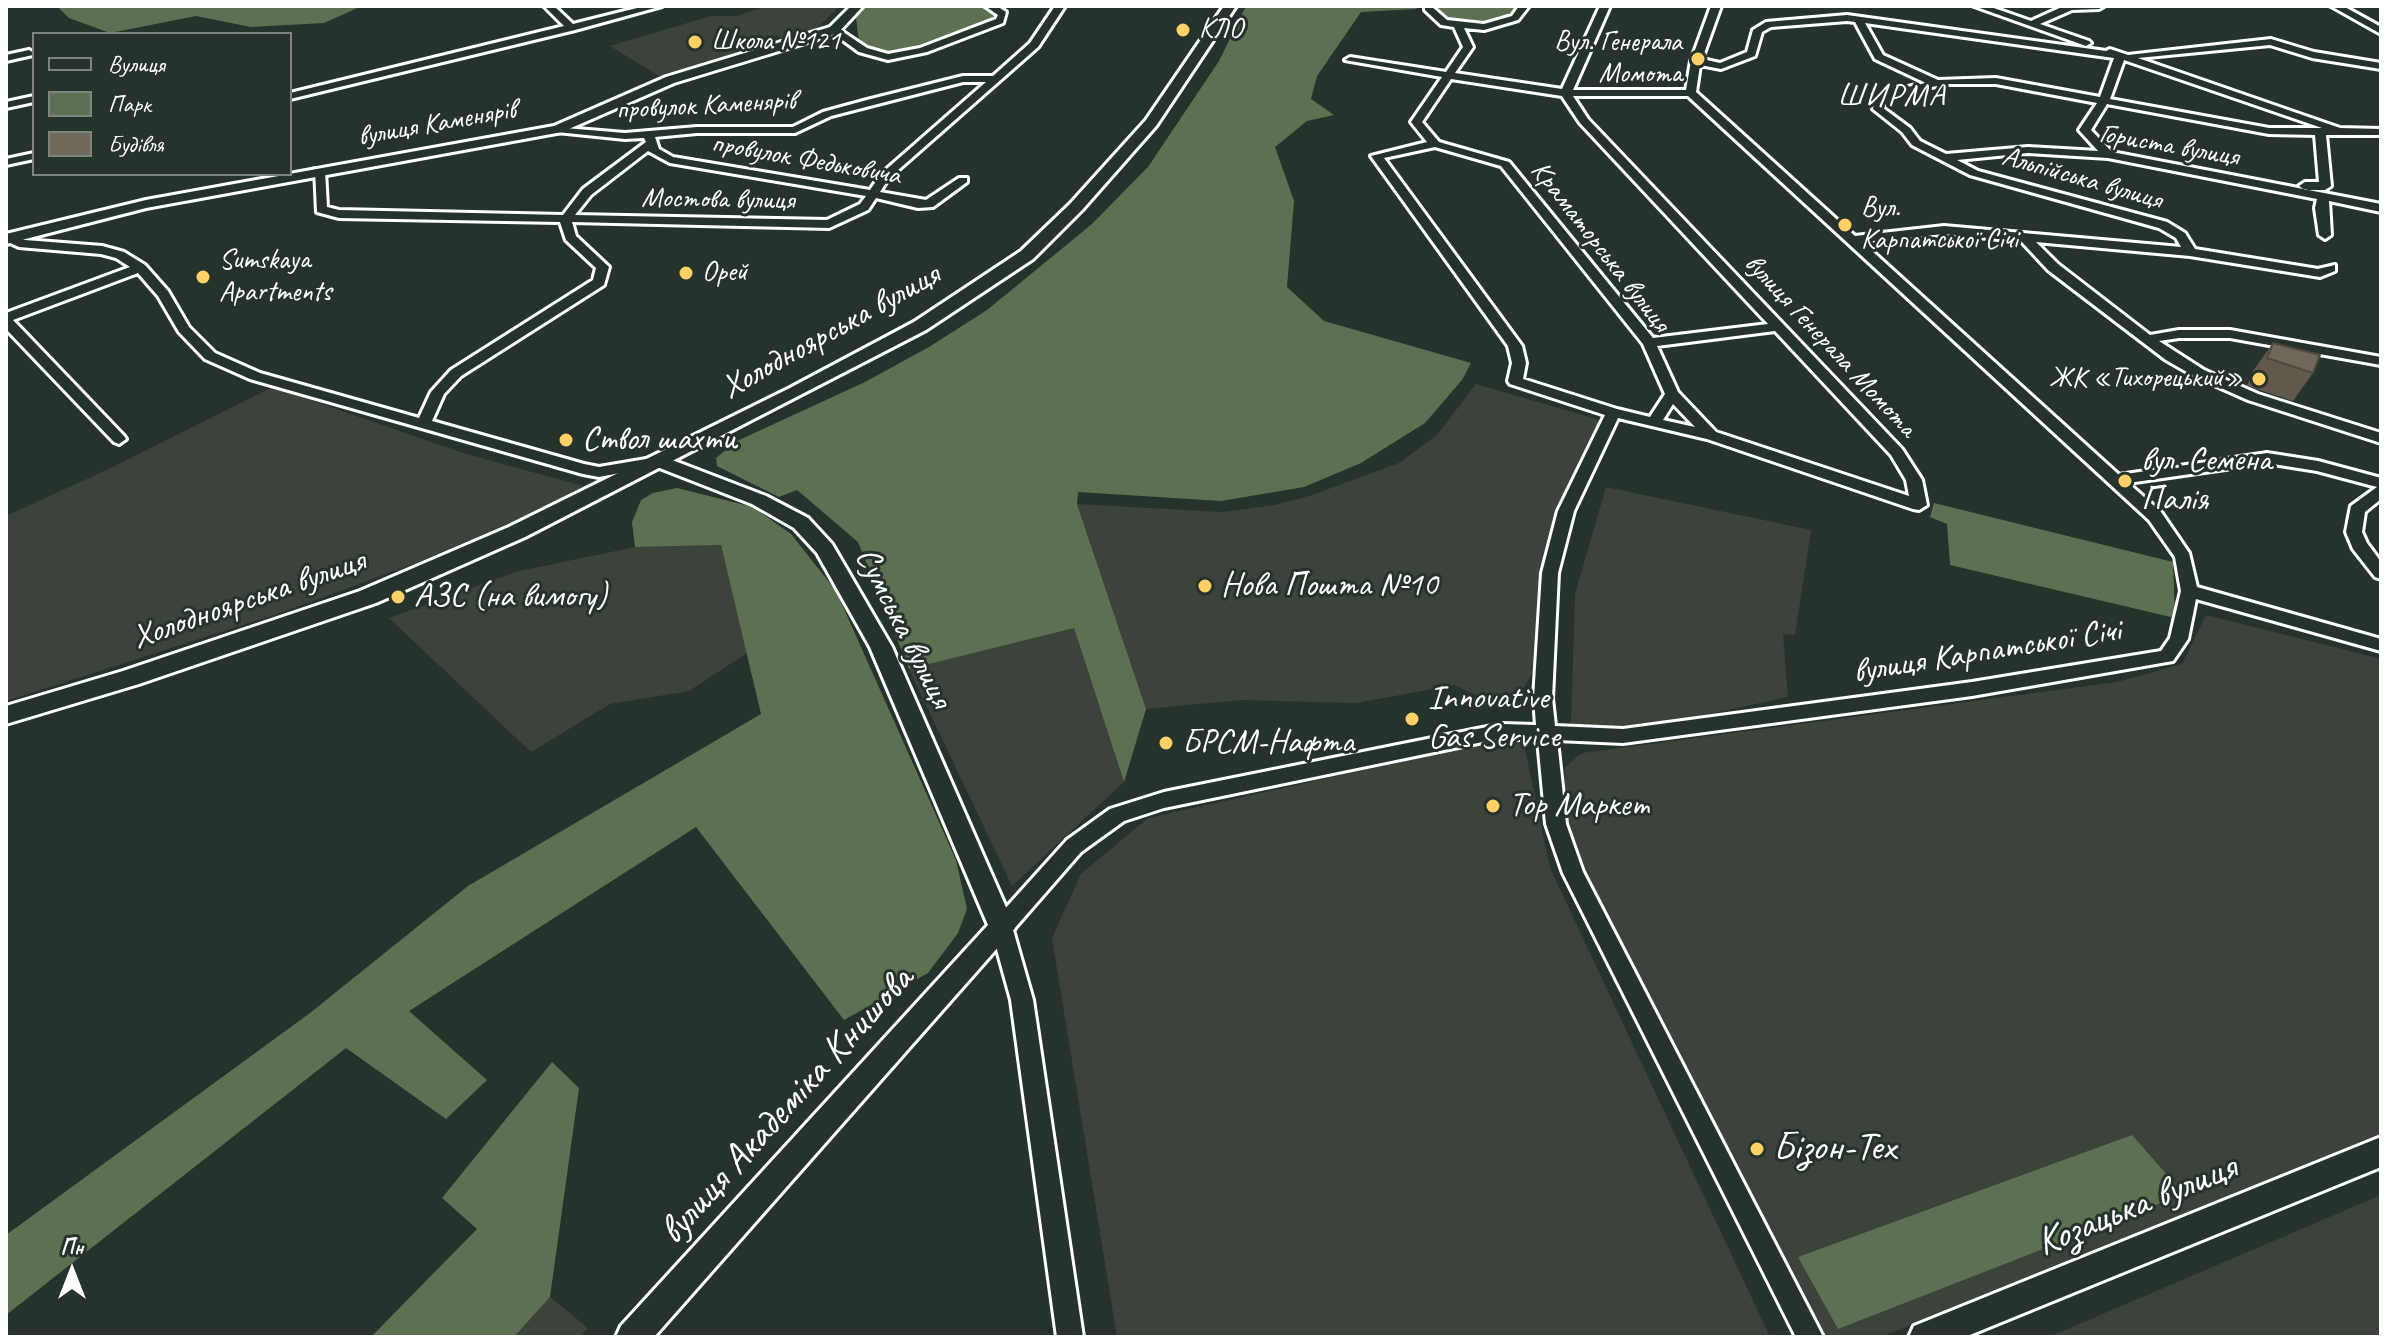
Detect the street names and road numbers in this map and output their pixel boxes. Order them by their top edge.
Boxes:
street label: провулок Каменярів [615,85,797,127]
street label: вулиця Каменярів [355,94,519,154]
street label: Гориста вулиця [2097,117,2241,175]
street label: провулок Федьковича [709,127,903,193]
street label: Альпійська вулиця [1998,140,2166,218]
street label: Краматорська вулиця [1523,155,1677,339]
street label: Мостова вулиця [641,182,795,218]
street label: вулиця Генерала Момота [1737,248,1923,444]
street label: Холодноярська вулиця [715,255,947,409]
street label: Холодноярська вулиця [127,541,371,659]
street label: Сумська вулиця [845,541,961,715]
street label: вулиця Карпатської Січі [1850,611,2124,693]
street label: вулиця Академіка Книшова [649,957,925,1255]
street label: Козацька вулиця [2030,1144,2244,1268]

